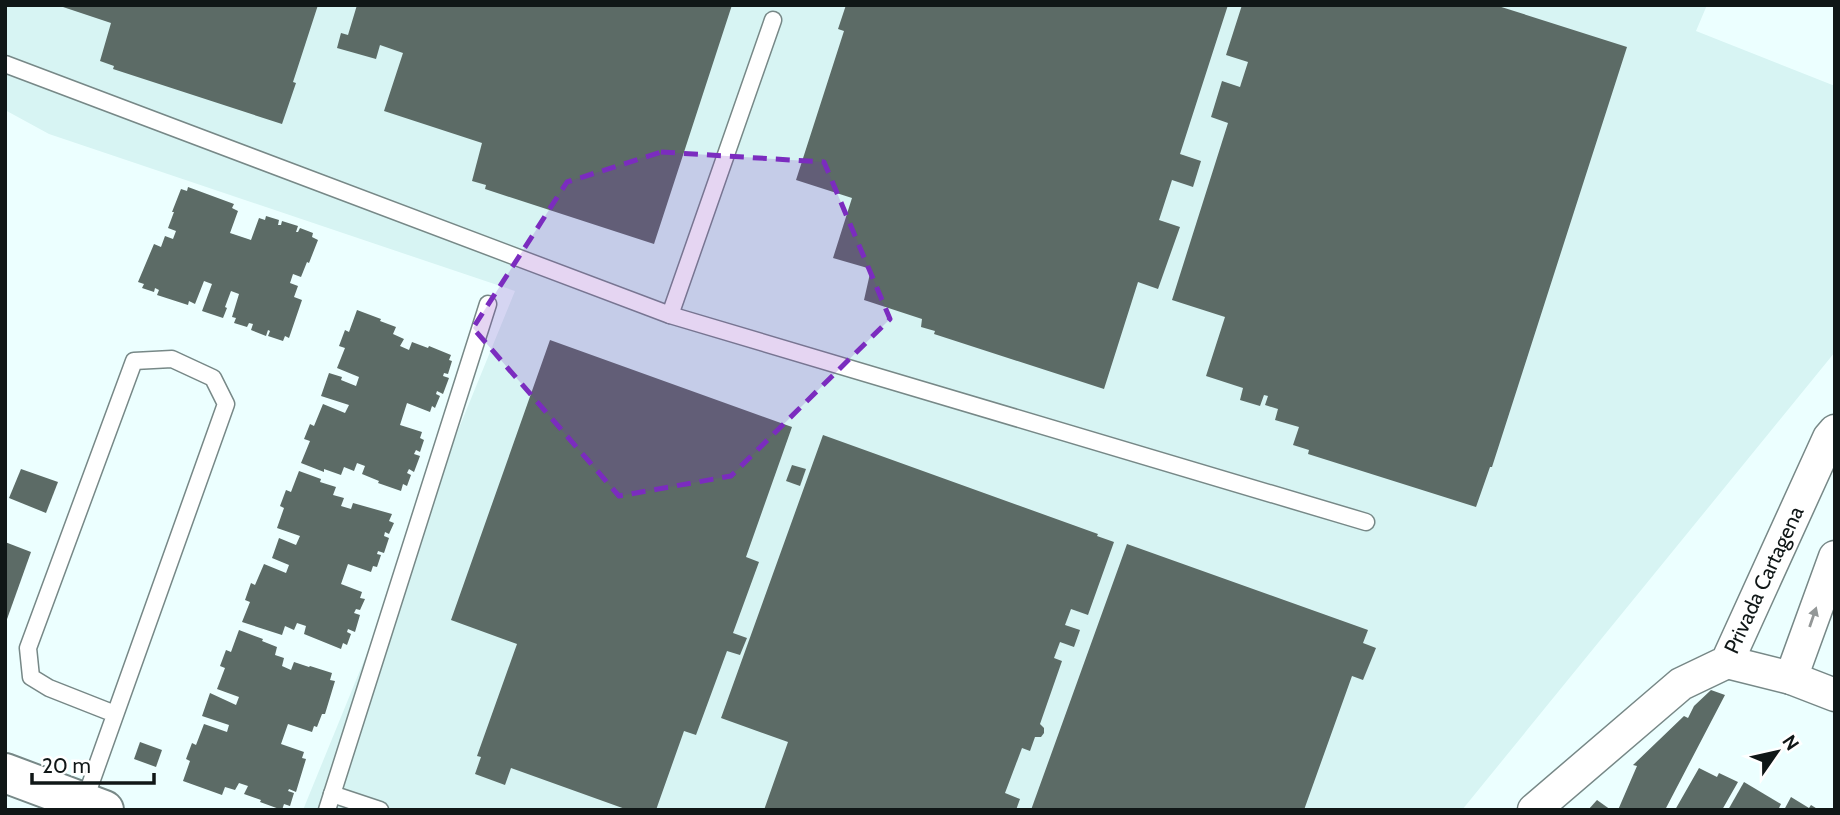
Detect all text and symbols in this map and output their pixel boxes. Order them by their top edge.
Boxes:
street label: Privada Cartagena [1719,502,1809,657]
one-way arrow [1808,607,1819,628]
north arrow [1742,717,1812,787]
text: N [1777,731,1804,755]
scale bar [32,742,154,786]
text: 20 m [42,753,91,778]

